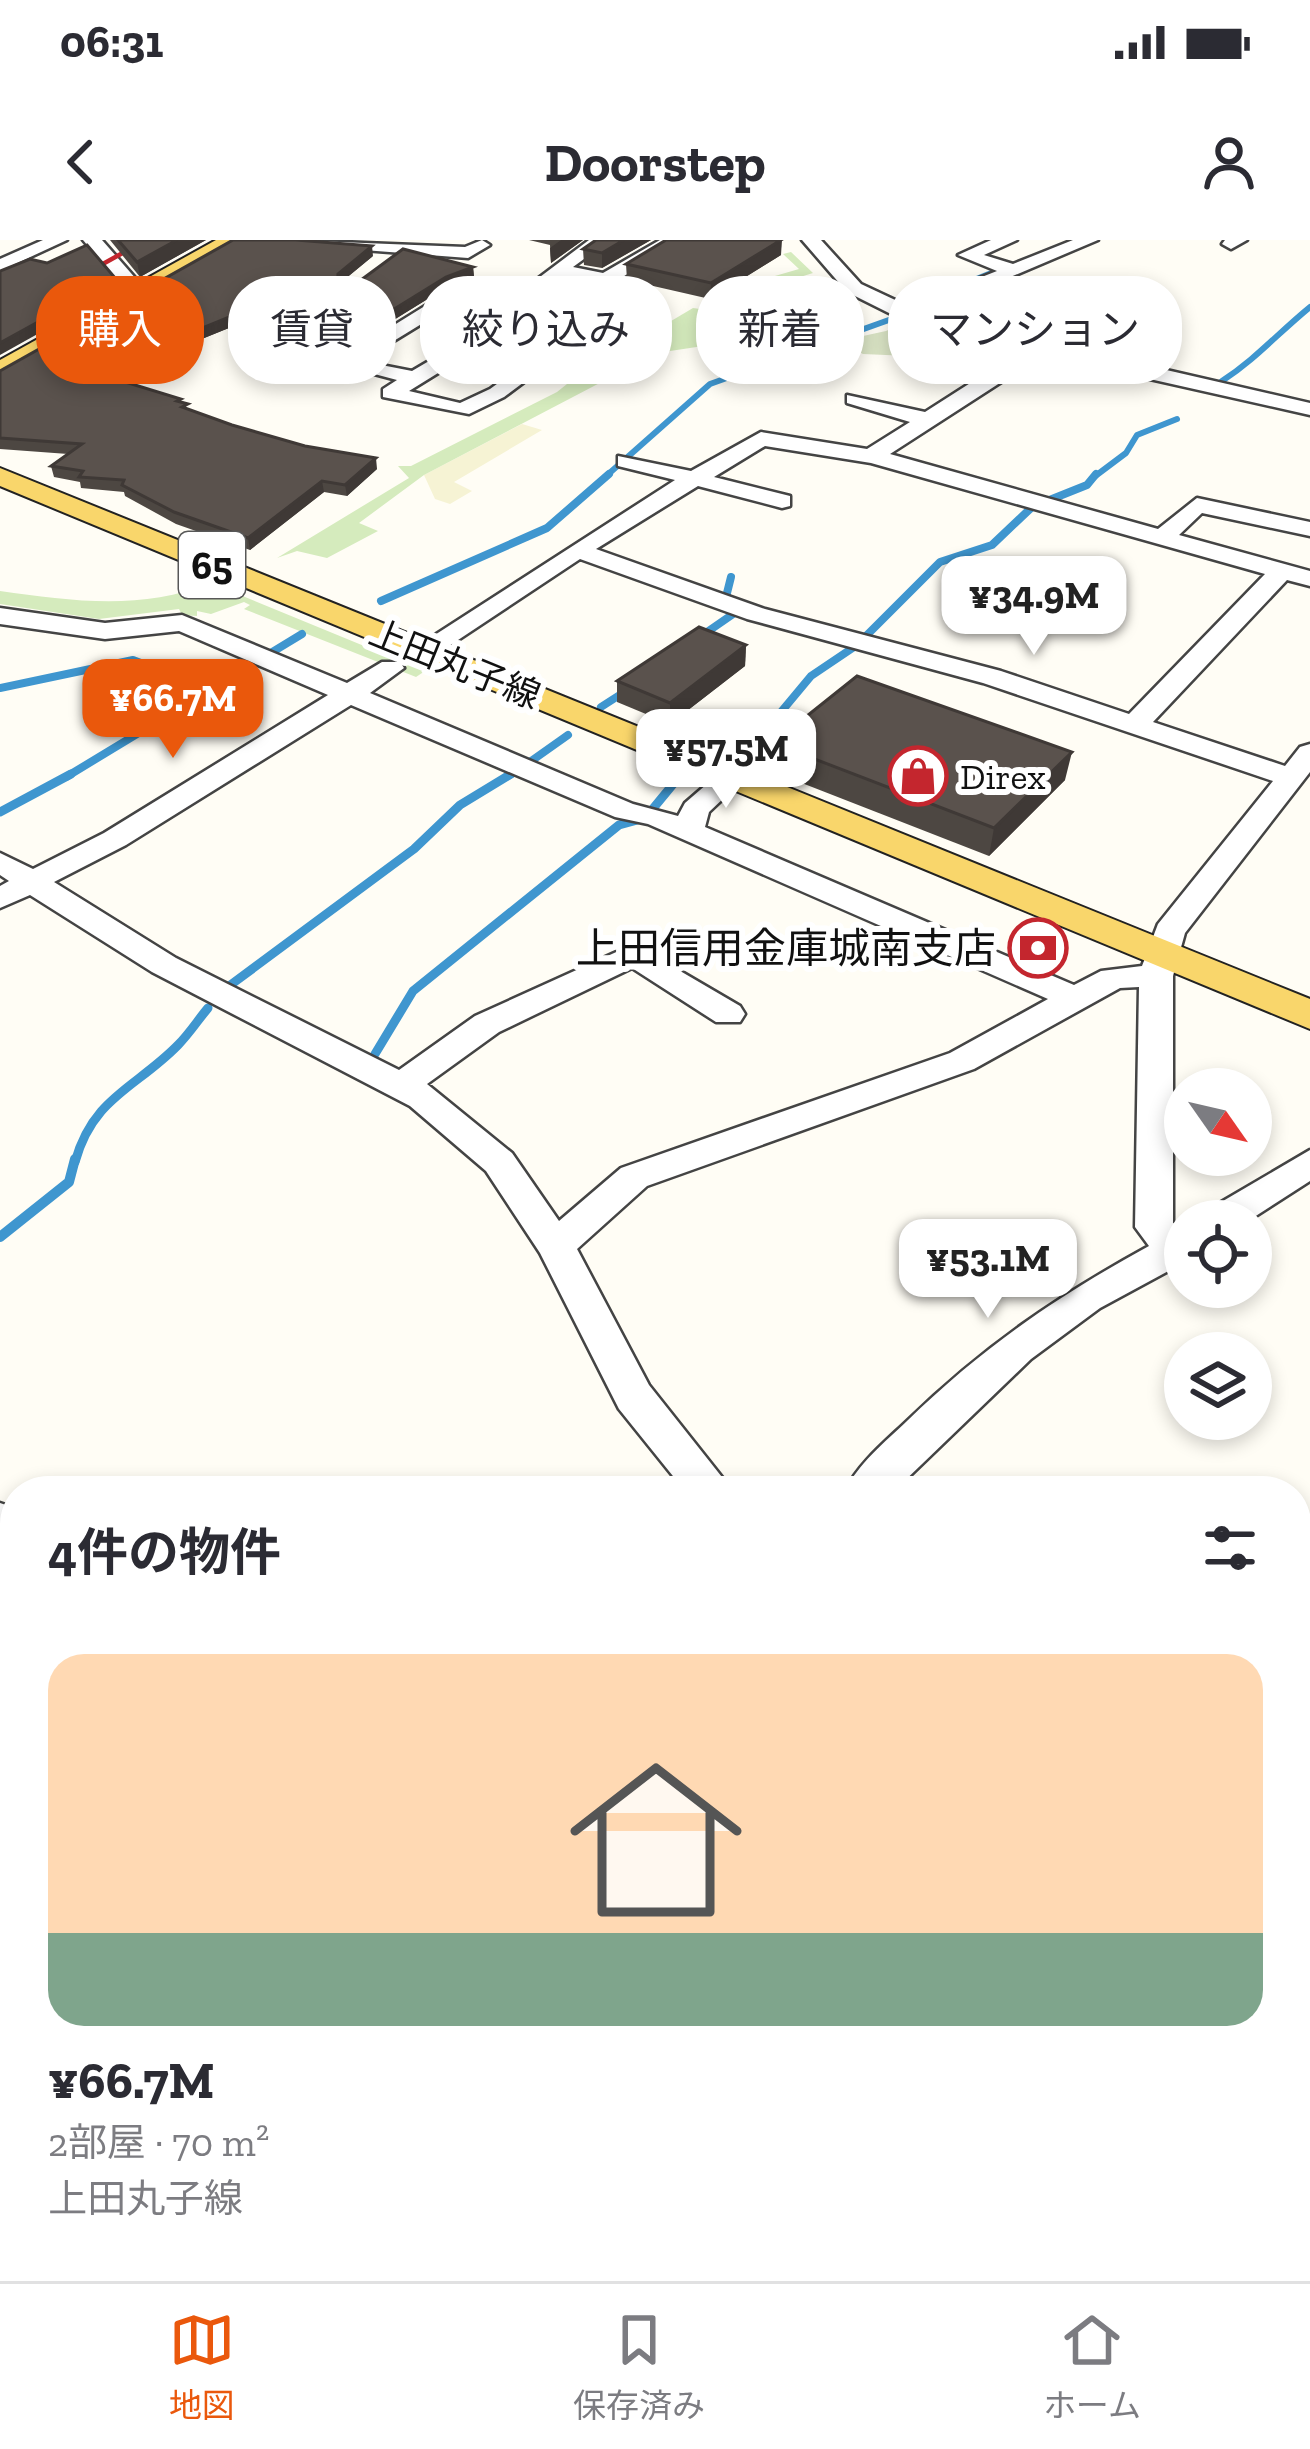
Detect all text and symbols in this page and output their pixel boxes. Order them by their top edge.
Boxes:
text: 06:31 [60,15,163,69]
icon: back [48,129,114,195]
icon: person [1196,129,1262,195]
text: Doorstep [544,130,766,195]
chip: 購入 [36,276,204,384]
chip: 賃貸 [228,276,396,384]
chip: 絞り込み [420,276,672,384]
chip: 新着 [696,276,864,384]
chip: マンション [888,276,1182,384]
road number: 65 [179,532,245,598]
pin: ¥34.9M [936,556,1132,658]
text: ¥34.9M [968,571,1100,618]
street label: 上田丸子線 [363,610,547,718]
pin: ¥66.7M [75,659,271,761]
text: ¥66.7M [109,674,237,721]
pin: ¥57.5M [628,709,824,811]
text: ¥57.5M [663,724,789,771]
shop icon: Direx [887,745,949,807]
place label: Direx [960,755,1046,798]
bank icon: 上田信用金庫城南支店 [1007,917,1069,979]
place label: 上田信用金庫城南支店 [576,923,996,974]
north arrow [1164,1068,1272,1176]
map controls [1164,1068,1272,1440]
button: locate [1164,1200,1272,1308]
pin: ¥53.1M [890,1219,1086,1321]
text: ¥53.1M [926,1234,1050,1281]
button: layers [1164,1332,1272,1440]
icon: filters [1197,1515,1263,1581]
text: 4件の物件 [48,1522,281,1583]
icon: home [548,1732,764,1948]
text: ¥66.7M [48,2050,214,2111]
text: 2部屋 · 70 m² [48,2119,269,2166]
text: 上田丸子線 [48,2175,243,2222]
tab: 地図 [169,2307,235,2427]
tab: 保存済み [573,2307,705,2427]
tab: ホーム [1043,2307,1141,2427]

